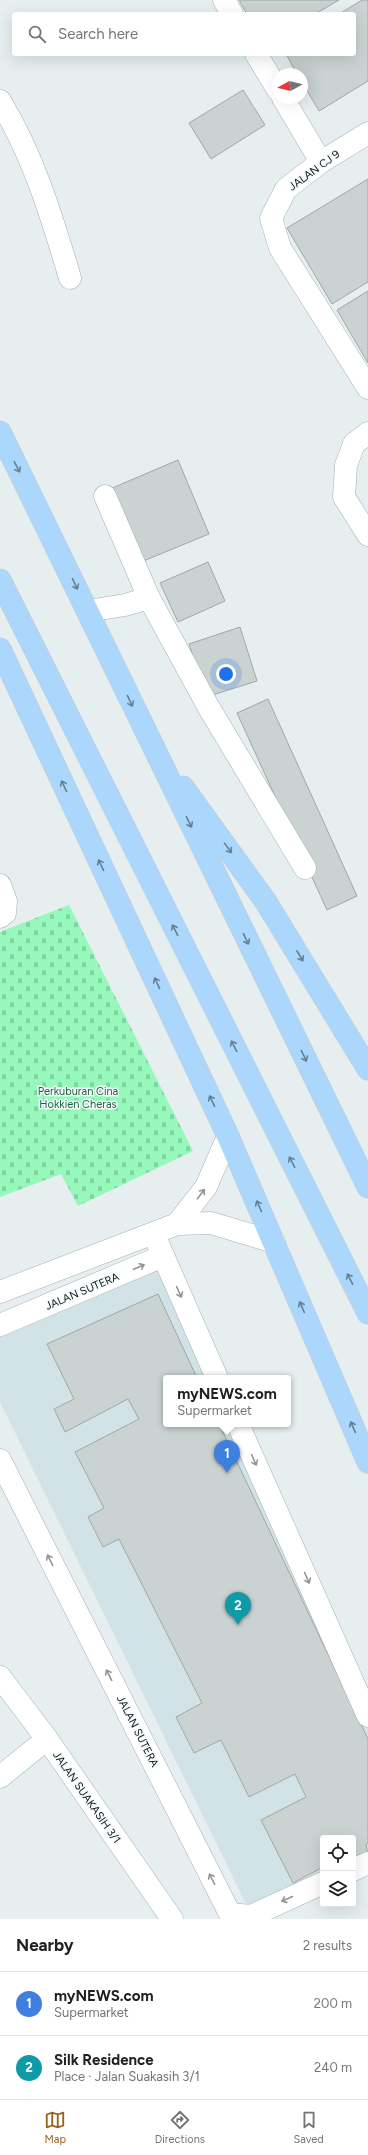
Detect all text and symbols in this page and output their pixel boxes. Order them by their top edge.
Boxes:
search box [12,12,356,56]
icon: search [26,23,48,45]
text: Search here [58,25,138,43]
north arrow [272,68,308,104]
street label: JALAN CJ 9 [286,147,342,193]
one-way arrow [14,461,22,473]
one-way arrow [72,578,79,590]
your location [216,664,236,684]
one-way arrow [127,695,134,707]
one-way arrow [60,780,67,792]
one-way arrow [186,816,193,828]
one-way arrow [223,842,232,853]
one-way arrow [97,860,104,872]
one-way arrow [171,924,179,936]
one-way arrow [243,933,250,945]
one-way arrow [296,950,304,962]
one-way arrow [153,978,160,990]
one-way arrow [230,1041,237,1053]
one-way arrow [301,1050,308,1062]
park label: Perkuburan Cina Hokkien Cheras [38,1085,118,1111]
one-way arrow [208,1095,215,1107]
one-way arrow [288,1157,295,1169]
one-way arrow [197,1188,205,1199]
one-way arrow [254,1201,262,1213]
one-way arrow [133,1262,145,1270]
street label: JALAN SUTERA [43,1270,122,1313]
one-way arrow [346,1273,354,1285]
one-way arrow [176,1286,183,1298]
one-way arrow [298,1301,305,1313]
popup [163,1375,291,1427]
text: myNEWS.com [177,1385,277,1403]
text: Supermarket [177,1403,252,1418]
one-way arrow [348,1421,356,1433]
pin: 1 [214,1440,240,1473]
one-way arrow [251,1453,258,1465]
one-way arrow [46,1554,54,1566]
one-way arrow [304,1572,311,1584]
pin: 2 [225,1592,251,1625]
one-way arrow [105,1670,112,1682]
street label: JALAN SUTERA [114,1693,162,1770]
street label: JALAN SUAKASIH 3/1 [50,1749,123,1846]
map controls [320,1835,356,1907]
button: locate [320,1835,356,1871]
button: layers [320,1871,356,1907]
one-way arrow [208,1873,216,1885]
one-way arrow [282,1896,294,1903]
text: Nearby [16,1935,74,1955]
text: 2 results [303,1938,352,1953]
text: myNEWS.com [54,1987,154,2005]
text: 1 [26,1996,32,2011]
text: 200 m [314,1996,352,2011]
text: Supermarket [54,2005,129,2020]
text: Silk Residence [54,2051,154,2069]
text: 2 [25,2060,33,2075]
text: 240 m [314,2060,352,2075]
text: Place · Jalan Suakasih 3/1 [54,2069,200,2084]
tab: Map [44,2109,66,2146]
tab: Directions [155,2109,205,2146]
tab: Saved [293,2109,324,2146]

